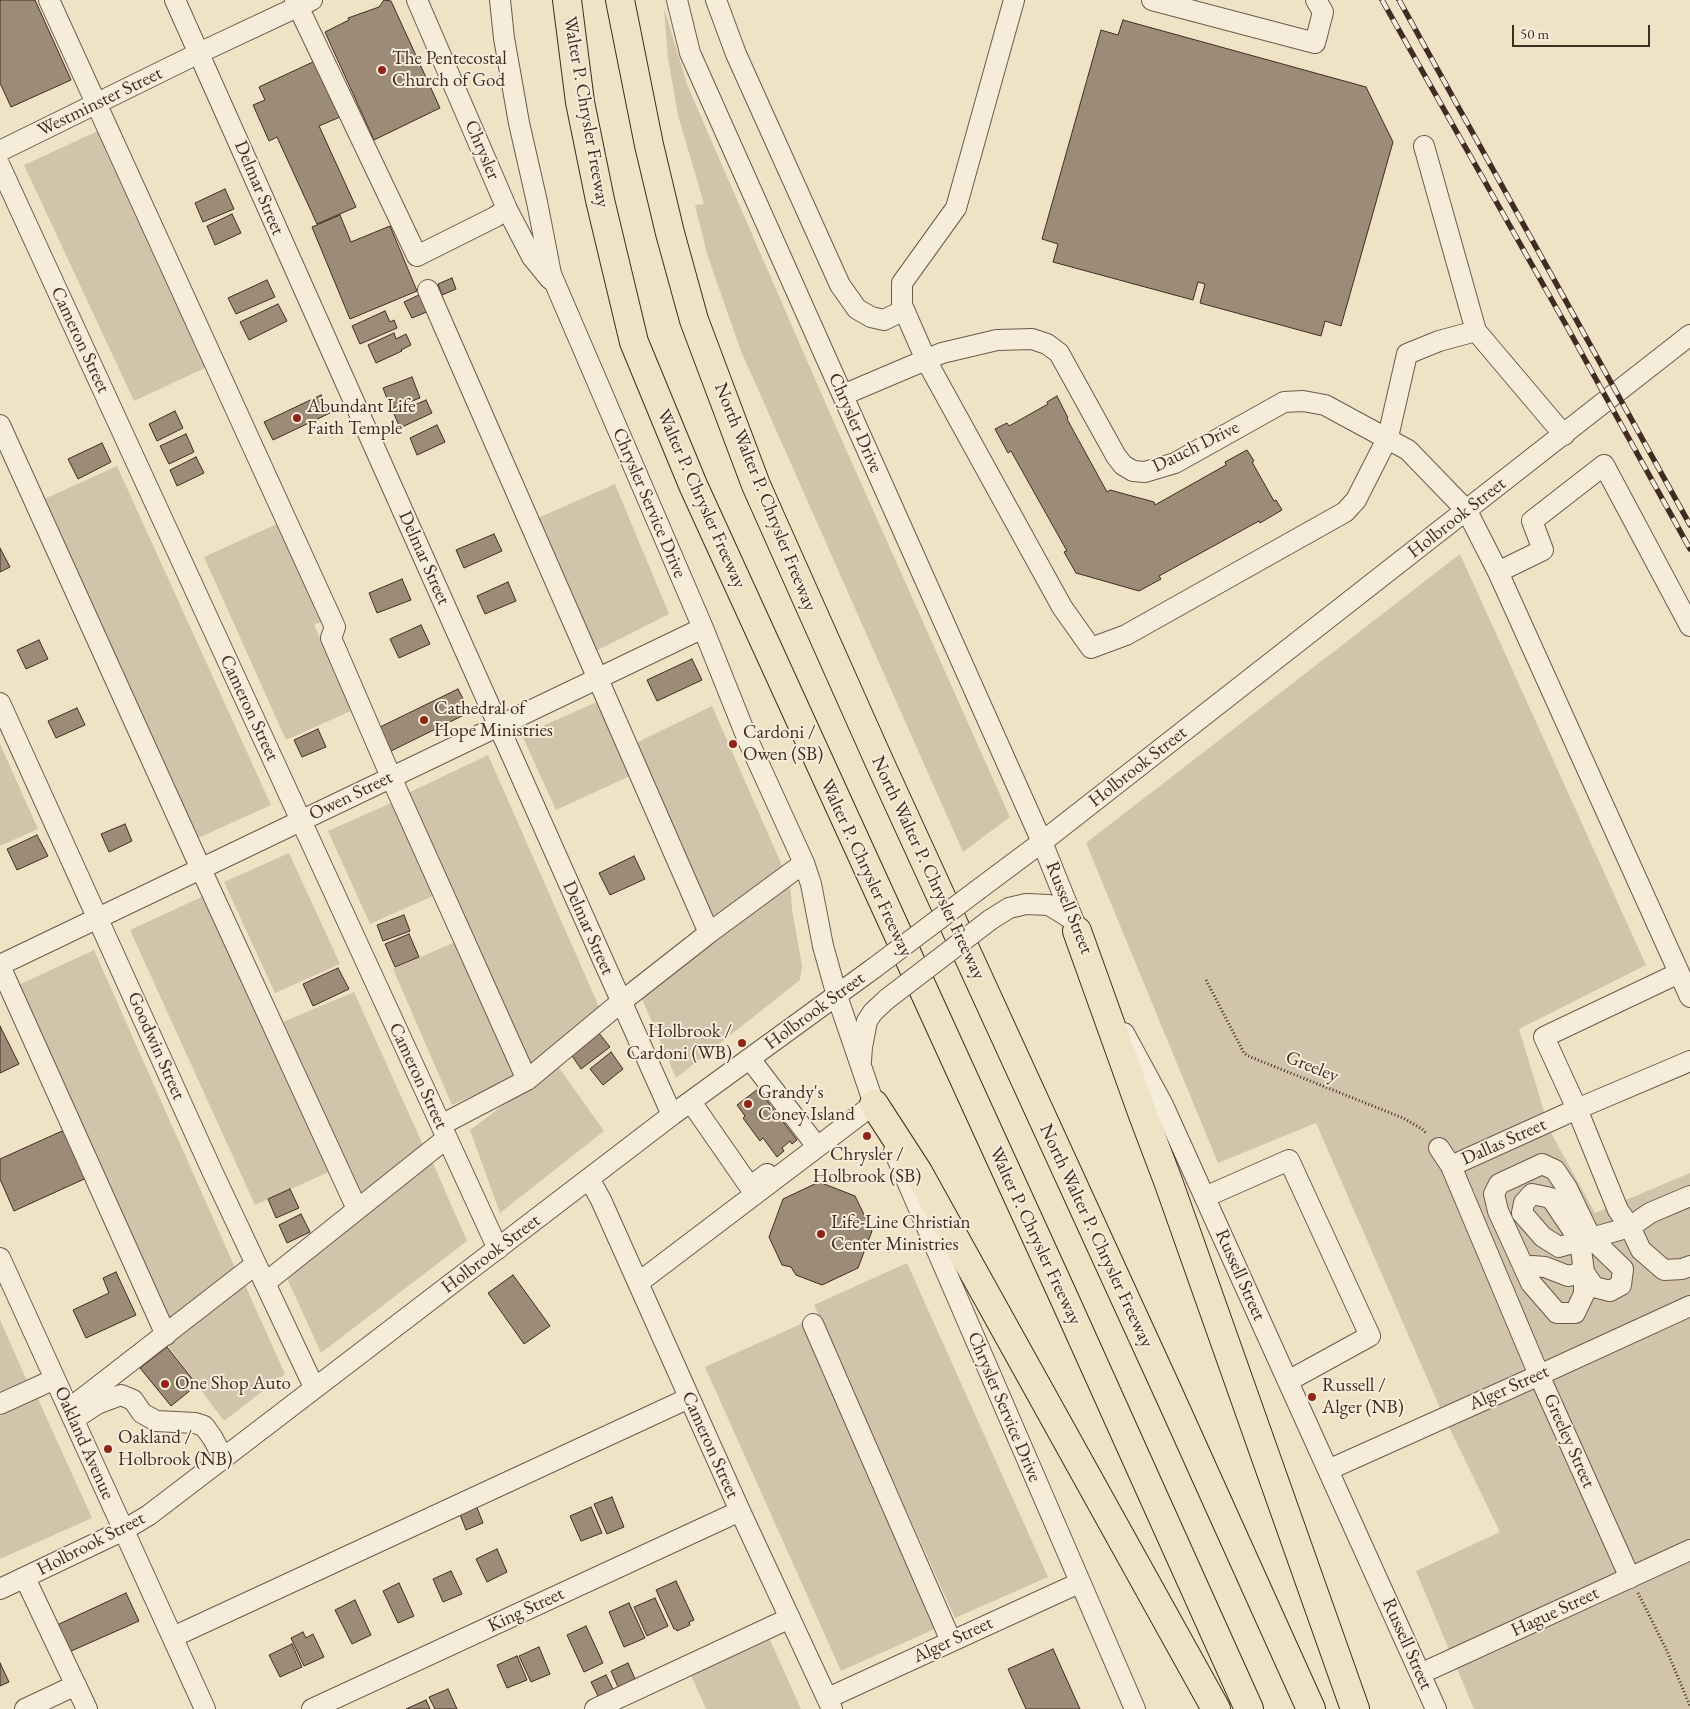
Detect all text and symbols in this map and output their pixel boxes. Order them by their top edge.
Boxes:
street label: Walter P. Chrysler Freeway [558,15,614,209]
scale bar [1515,15,1652,47]
text: 50 m [1520,24,1549,43]
place label: The Pentecostal Church of God [392,48,507,92]
street label: Westminster Street [34,62,166,142]
marker: The Pentecostal Church of God [376,64,388,76]
street label: Chrysler [459,117,505,183]
street label: Delmar Street [229,137,289,239]
street label: Cameron Street [45,283,115,397]
street label: Chrysler Drive [823,370,887,476]
street label: North Walter P. Chrysler Freeway [709,380,821,614]
place label: Abundant Life Faith Temple [307,396,416,440]
street label: Walter P. Chrysler Freeway [651,406,751,592]
marker: Abundant Life Faith Temple [291,412,303,424]
street label: Dauch Drive [1149,416,1243,478]
street label: Chrysler Service Drive [607,424,691,582]
street label: Holbrook Street [1403,473,1511,563]
street label: Delmar Street [393,507,455,609]
street label: Cameron Street [214,651,284,765]
place label: Cathedral of Hope Ministries [434,698,553,742]
marker: Cathedral of Hope Ministries [418,714,430,726]
place label: Cardoni / Owen (SB) [743,722,823,766]
street label: Holbrook Street [1084,722,1192,812]
marker: Cardoni / Owen (SB) [727,738,739,750]
street label: North Walter P. Chrysler Freeway [866,753,990,983]
street label: Owen Street [306,766,396,826]
street label: Walter P. Chrysler Freeway [815,775,917,961]
street label: Russell Street [1040,858,1098,958]
street label: Delmar Street [557,877,619,979]
street label: Holbrook Street [760,967,870,1055]
street label: Goodwin Street [122,989,190,1103]
street label: Cameron Street [383,1019,453,1133]
place label: Holbrook / Cardoni (WB) [627,1021,732,1065]
marker: Holbrook / Cardoni (WB) [736,1037,748,1049]
street label: Greeley [1282,1046,1342,1088]
place label: Grandy's Coney Island [758,1082,855,1126]
marker: Grandy's Coney Island [742,1098,754,1110]
street label: Dallas Street [1458,1113,1550,1171]
street label: North Walter P. Chrysler Freeway [1034,1121,1158,1351]
marker: Chrysler / Holbrook (SB) [861,1130,873,1142]
street label: Walter P. Chrysler Freeway [984,1143,1086,1329]
place label: Chrysler / Holbrook (SB) [813,1144,921,1188]
street label: Holbrook Street [437,1209,545,1299]
place label: Life-Line Christian Center Ministries [831,1212,971,1256]
street label: Russell Street [1210,1226,1270,1324]
marker: Life-Line Christian Center Ministries [815,1228,827,1240]
street label: Chrysler Service Drive [962,1328,1046,1486]
street label: Alger Street [1465,1360,1553,1416]
place label: One Shop Auto [175,1373,291,1395]
place label: Russell / Alger (NB) [1322,1375,1404,1419]
marker: One Shop Auto [159,1378,171,1390]
street label: Oakland Avenue [49,1383,119,1503]
street label: Cameron Street [676,1388,744,1502]
street label: Greeley Street [1538,1390,1600,1492]
marker: Russell / Alger (NB) [1306,1391,1318,1403]
place label: Oakland / Holbrook (NB) [118,1427,233,1471]
marker: Oakland / Holbrook (NB) [102,1443,114,1455]
street label: Holbrook Street [33,1507,149,1581]
street label: King Street [484,1582,568,1638]
street label: Hague Street [1507,1582,1603,1642]
street label: Russell Street [1377,1595,1437,1693]
street label: Alger Street [910,1612,996,1668]

